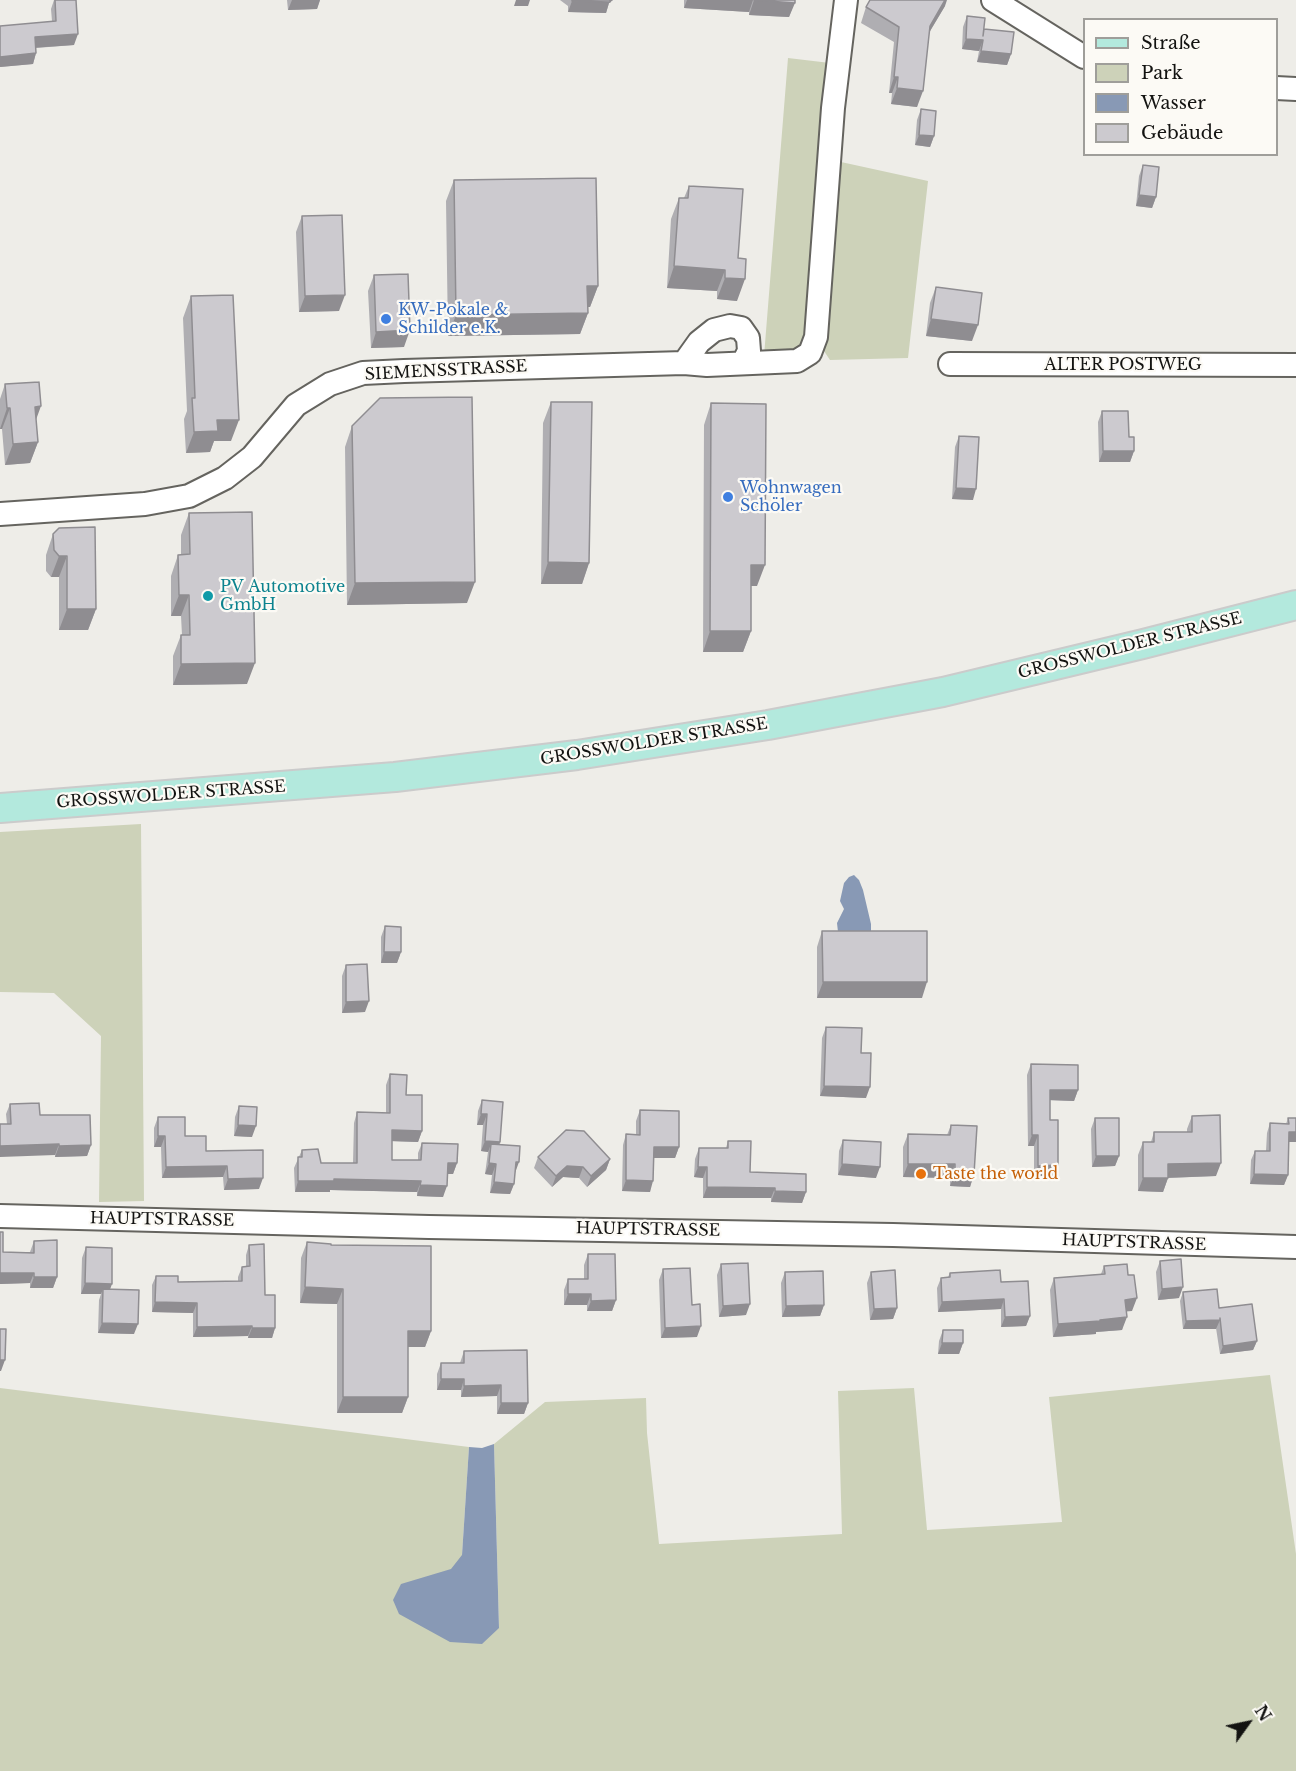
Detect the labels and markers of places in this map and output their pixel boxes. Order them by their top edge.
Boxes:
place label: KW-Pokale & Schilder e.K. [398,300,509,338]
marker: KW-Pokale & Schilder e.K. [379,312,393,326]
place label: Wohnwagen Schöler [740,478,842,516]
marker: Wohnwagen Schöler [721,490,735,504]
place label: PV Automotive GmbH [220,577,345,615]
marker: PV Automotive GmbH [201,589,215,603]
place label: Taste the world [933,1164,1058,1184]
marker: Taste the world [914,1167,928,1181]

